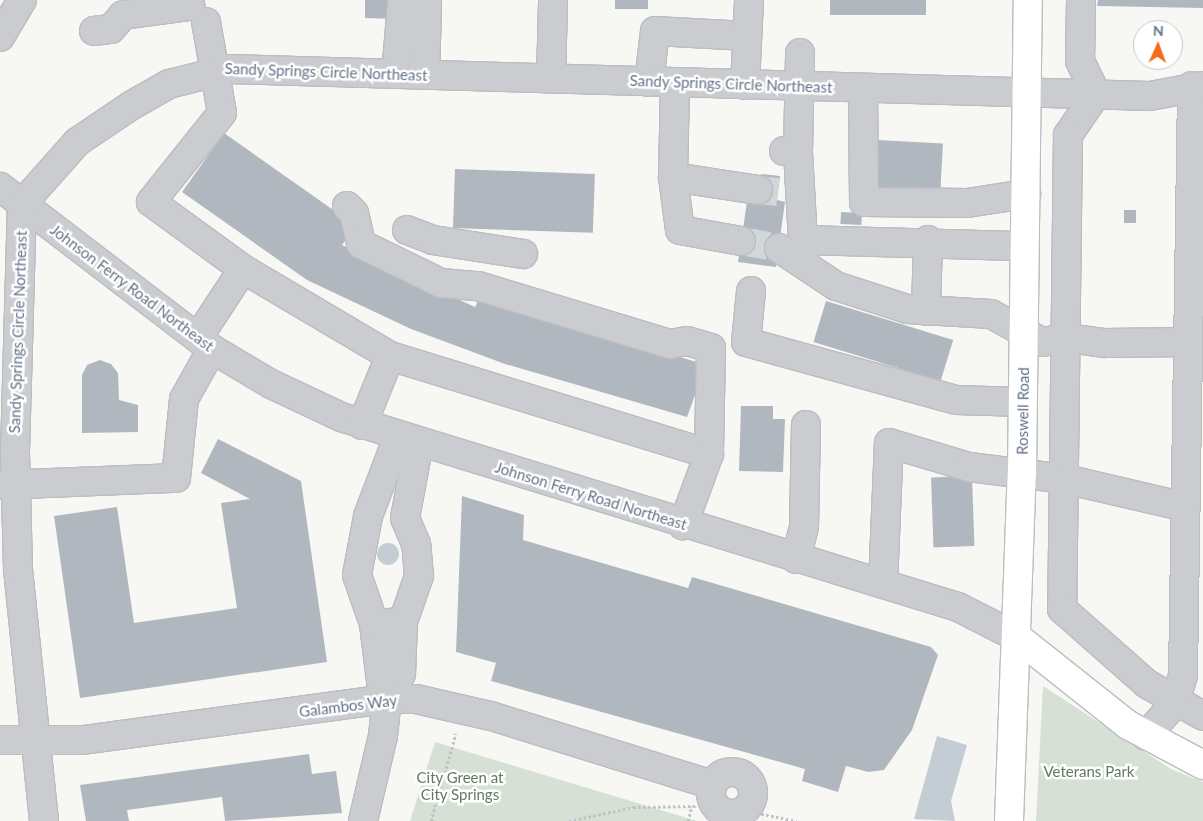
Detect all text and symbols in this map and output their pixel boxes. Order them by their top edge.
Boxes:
north arrow [1133,20,1183,70]
text: N [1153,22,1164,39]
street label: Sandy Springs Circle Northeast [224,59,428,85]
street label: Sandy Springs Circle Northeast [629,71,833,97]
street label: Johnson Ferry Road Northeast [47,221,217,355]
street label: Sandy Springs Circle Northeast [5,230,31,434]
street label: Roswell Road [1013,367,1033,455]
street label: Johnson Ferry Road Northeast [493,458,689,534]
street label: Galambos Way [298,691,398,721]
park label: Veterans Park [1044,763,1134,781]
park label: City Green at City Springs [416,768,504,803]

